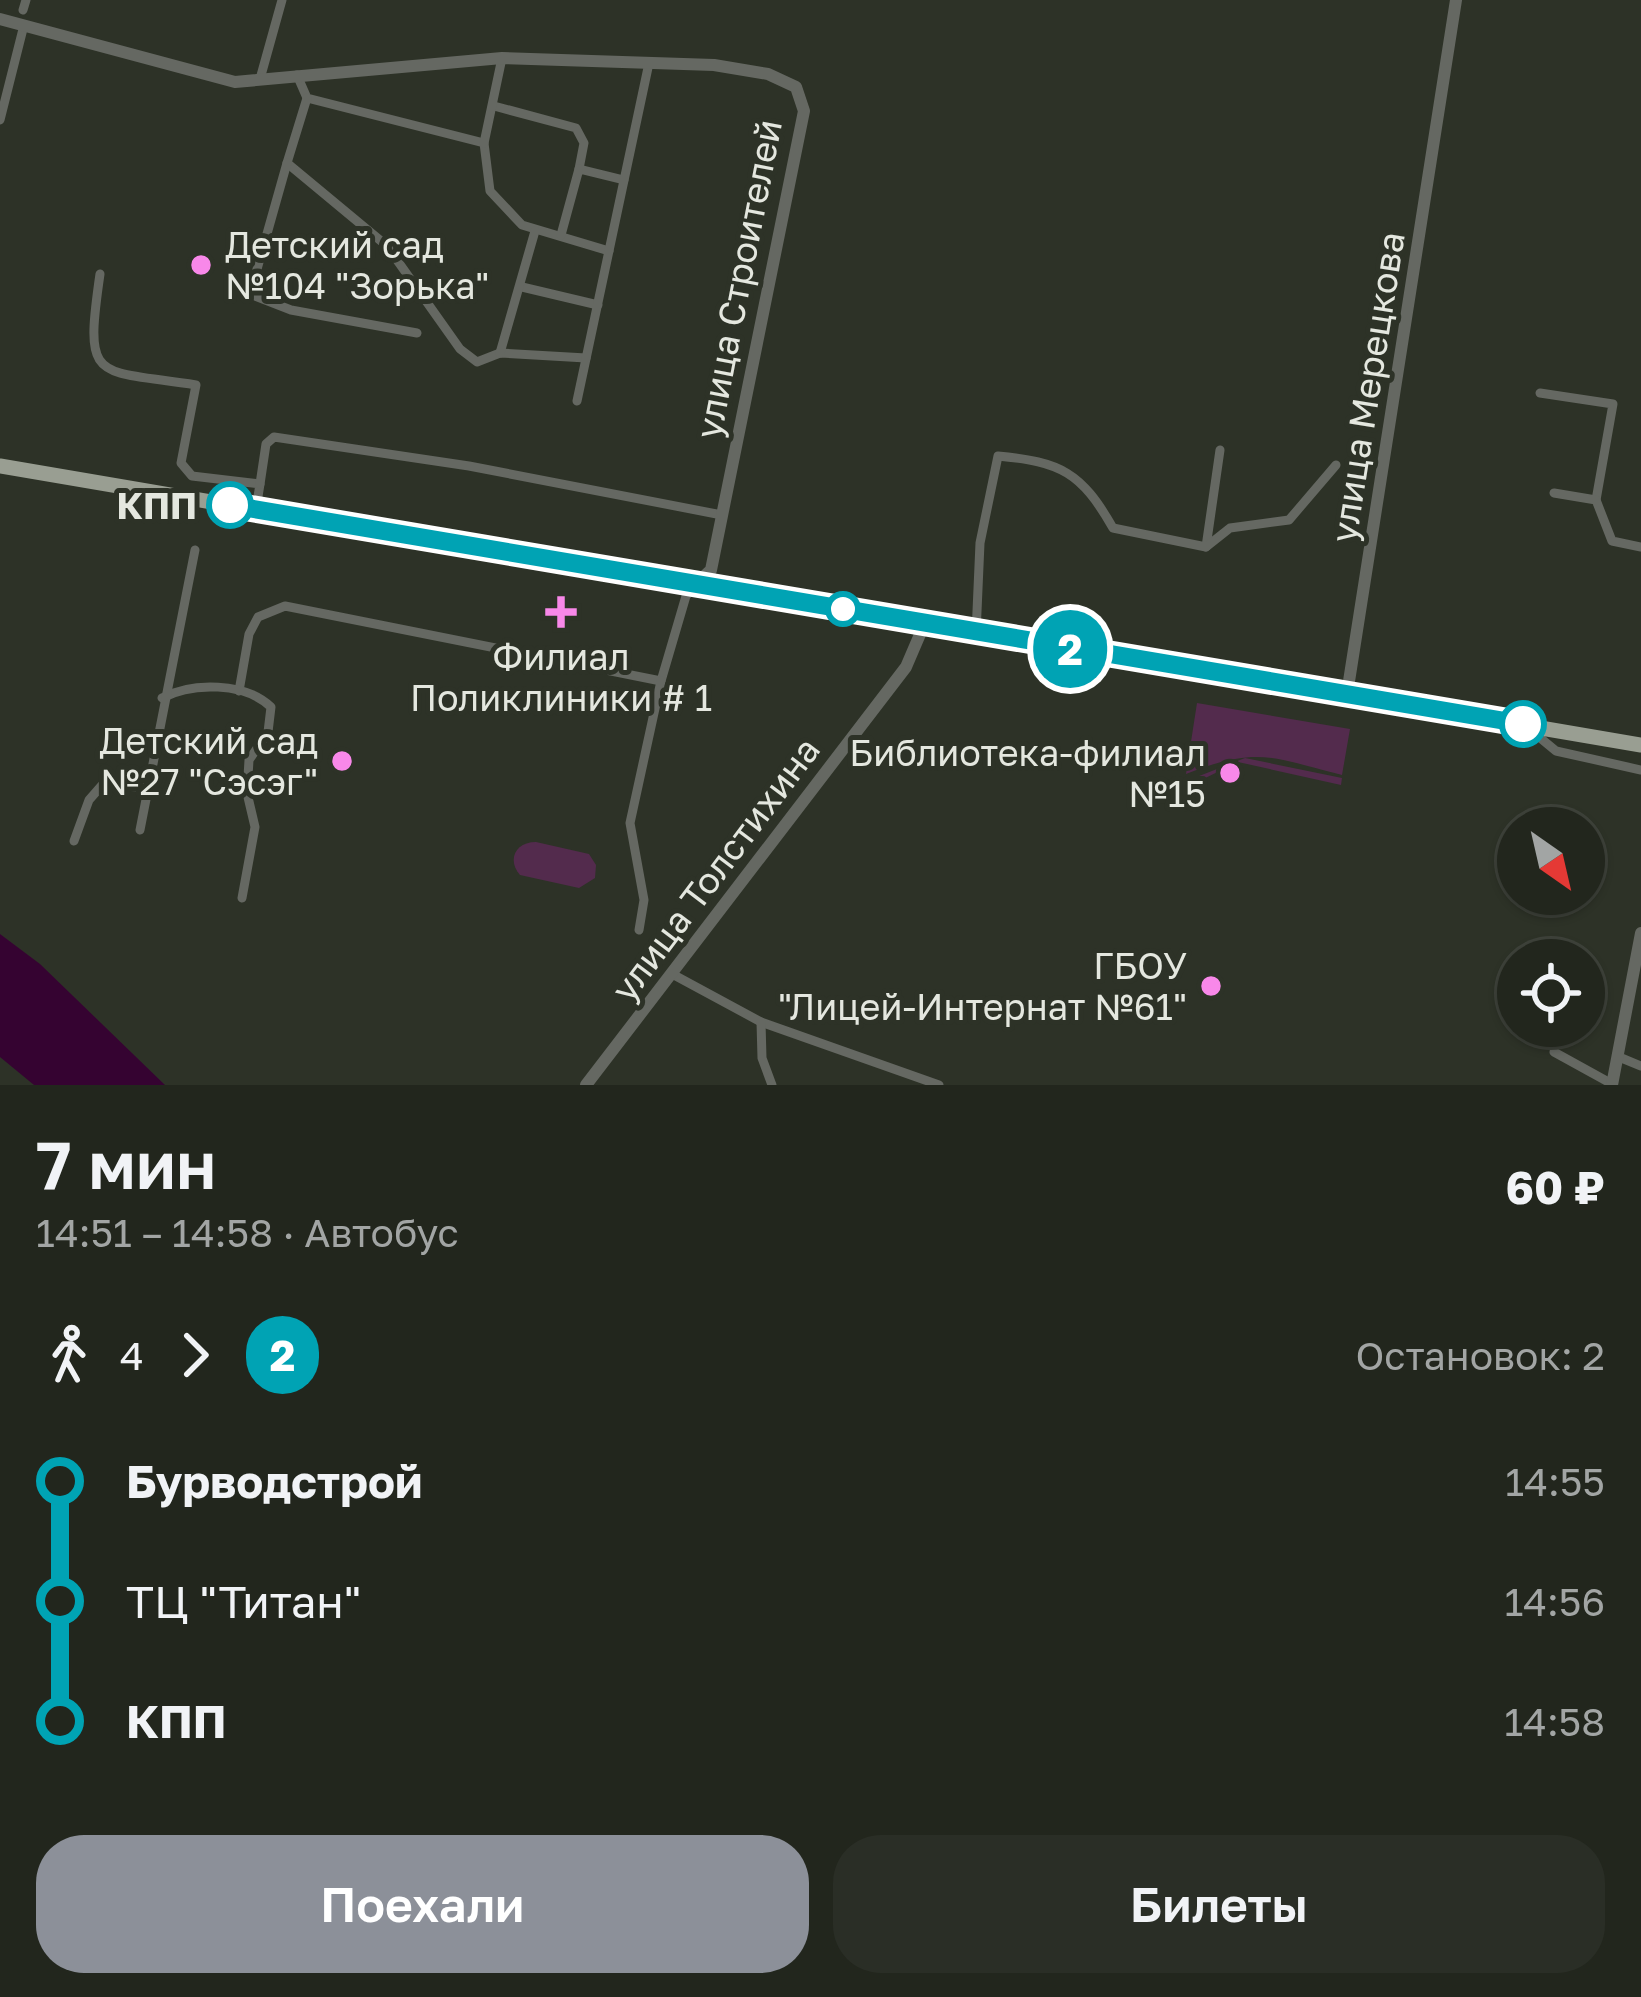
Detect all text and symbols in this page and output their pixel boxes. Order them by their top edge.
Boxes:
street label: улица Строителей [686,116,790,442]
place label: Детский сад №104 "Зорька" [225,223,489,307]
street label: улица Мерецкова [1321,229,1413,545]
marker: Детский сад №104 "Зорька" [188,252,214,278]
marker: КПП [208,483,252,527]
place label: КПП [117,484,197,527]
unlabelled marker [827,593,859,625]
marker: Филиал Поликлиники # 1 [545,596,577,628]
line badge: 2 [1031,610,1109,688]
text: 2 [1057,624,1083,674]
place label: Филиал Поликлиники # 1 [410,635,712,719]
unlabelled marker [1501,702,1545,746]
place label: Детский сад №27 "Сэсэг" [99,719,318,803]
street label: улица Толстихина [602,729,828,1009]
place label: Библиотека-филиал №15 [849,731,1206,815]
marker: Детский сад №27 "Сэсэг" [329,748,355,774]
marker: Библиотека-филиал №15 [1217,760,1243,786]
north arrow [1497,807,1605,915]
map controls [1497,807,1605,1047]
button: locate [1497,939,1605,1047]
place label: ГБОУ "Лицей-Интернат №61" [778,944,1187,1028]
marker: ГБОУ "Лицей-Интернат №61" [1198,973,1224,999]
text: 7 мин [36,1124,216,1204]
text: 60 ₽ [1506,1160,1605,1214]
text: 14:51 – 14:58 · Автобус [36,1209,459,1256]
icon: walk [36,1322,102,1388]
icon: forward [162,1322,228,1388]
text: 2 [270,1330,295,1380]
text: 4 [120,1332,144,1379]
text: Остановок: 2 [1355,1332,1605,1379]
text: Бурводстрой [126,1454,422,1508]
text: 14:55 [1505,1458,1605,1505]
text: ТЦ "Титан" [126,1574,361,1628]
text: 14:56 [1504,1578,1605,1625]
text: КПП [126,1694,227,1748]
text: 14:58 [1504,1698,1605,1745]
button: Поехали [36,1835,809,1973]
button: Билеты [833,1835,1605,1973]

